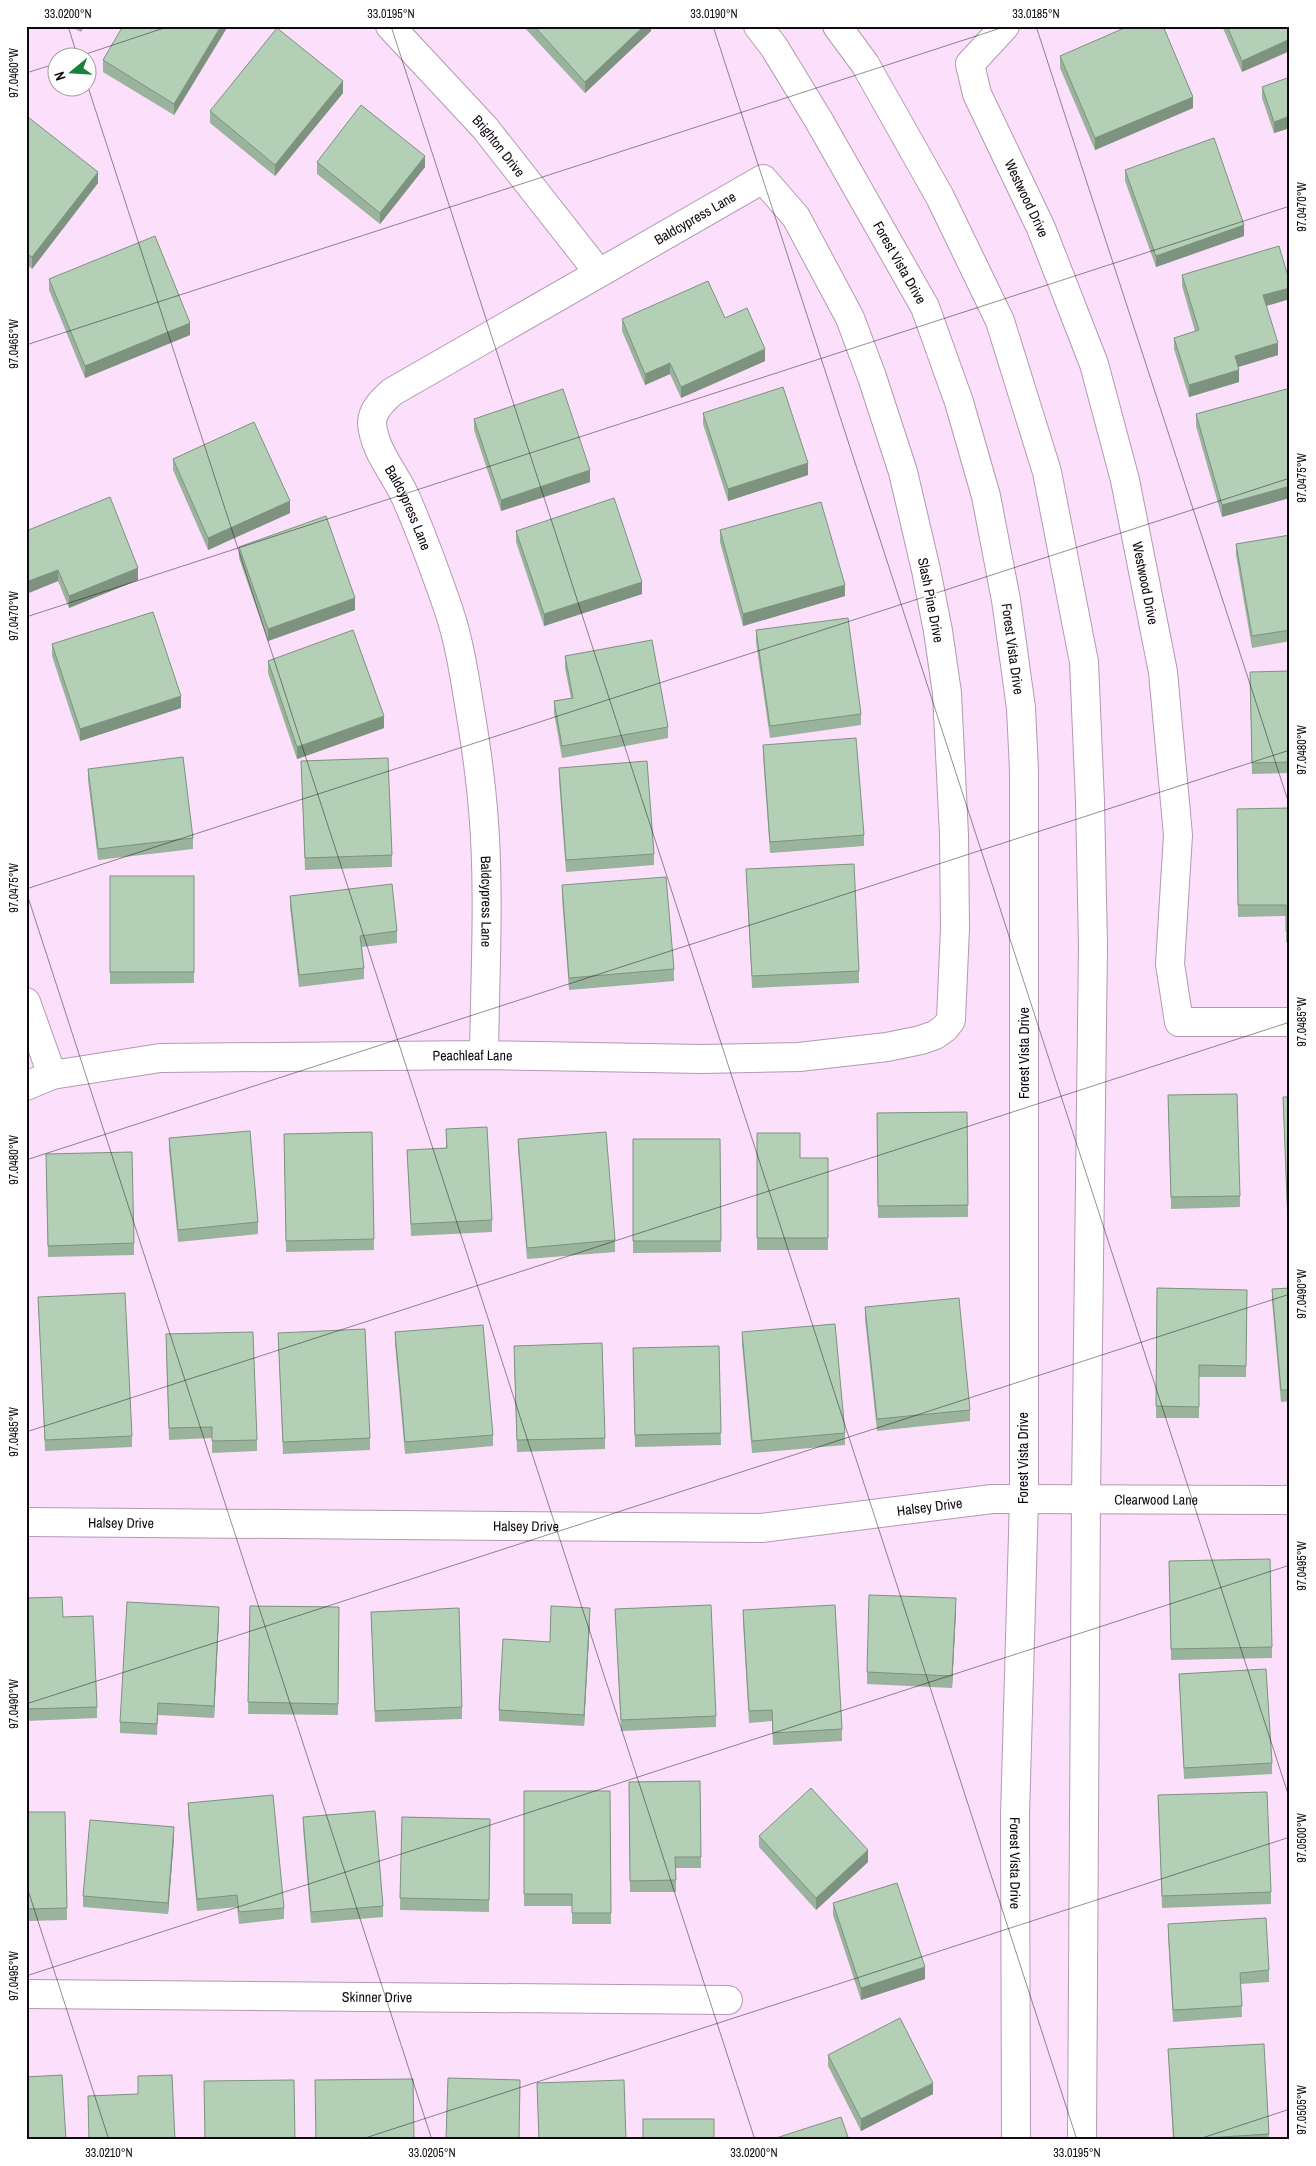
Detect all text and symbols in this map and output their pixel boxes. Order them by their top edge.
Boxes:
text: 33.0200°N [44,6,92,22]
text: 33.0195°N [367,6,415,22]
text: 33.0190°N [690,6,738,22]
text: 33.0185°N [1012,6,1060,22]
text: 97.0460°W [6,47,22,98]
north arrow [48,48,98,98]
text: N [50,69,69,83]
street label: Brighton Drive [469,111,529,180]
street label: Westwood Drive [1001,156,1053,240]
text: 97.0470°W [1294,181,1310,232]
street label: Baldcypress Lane [651,187,739,249]
street label: Forest Vista Drive [869,218,930,307]
text: 97.0465°W [6,318,22,369]
text: 97.0475°W [1294,452,1310,503]
street label: Baldcypress Lane [381,462,435,553]
street label: Westwood Drive [1128,540,1162,626]
street label: Slash Pine Drive [914,556,948,644]
text: 97.0470°W [6,590,22,641]
street label: Forest Vista Drive [998,602,1028,696]
text: 97.0480°W [1294,724,1310,775]
street label: Baldcypress Lane [477,856,496,947]
text: 97.0475°W [6,862,22,913]
text: 97.0485°W [1294,996,1310,1047]
street label: Forest Vista Drive [1015,1007,1033,1099]
street label: Peachleaf Lane [432,1046,513,1065]
text: 97.0480°W [6,1134,22,1185]
text: 97.0490°W [1294,1268,1310,1319]
text: 97.0485°W [6,1406,22,1457]
street label: Forest Vista Drive [1014,1412,1032,1504]
street label: Clearwood Lane [1114,1490,1198,1509]
street label: Halsey Drive [896,1494,963,1520]
street label: Halsey Drive [88,1514,154,1532]
street label: Halsey Drive [493,1517,559,1535]
text: 97.0495°W [1294,1540,1310,1591]
text: 97.0490°W [6,1678,22,1729]
text: 97.0500°W [1294,1812,1310,1863]
street label: Forest Vista Drive [1006,1817,1024,1909]
text: 97.0495°W [6,1950,22,2001]
street label: Skinner Drive [342,1988,412,2006]
text: 97.0505°W [1294,2084,1310,2135]
text: 33.0210°N [85,2145,133,2161]
text: 33.0205°N [408,2145,456,2161]
text: 33.0200°N [730,2145,778,2161]
text: 33.0195°N [1053,2145,1101,2161]

